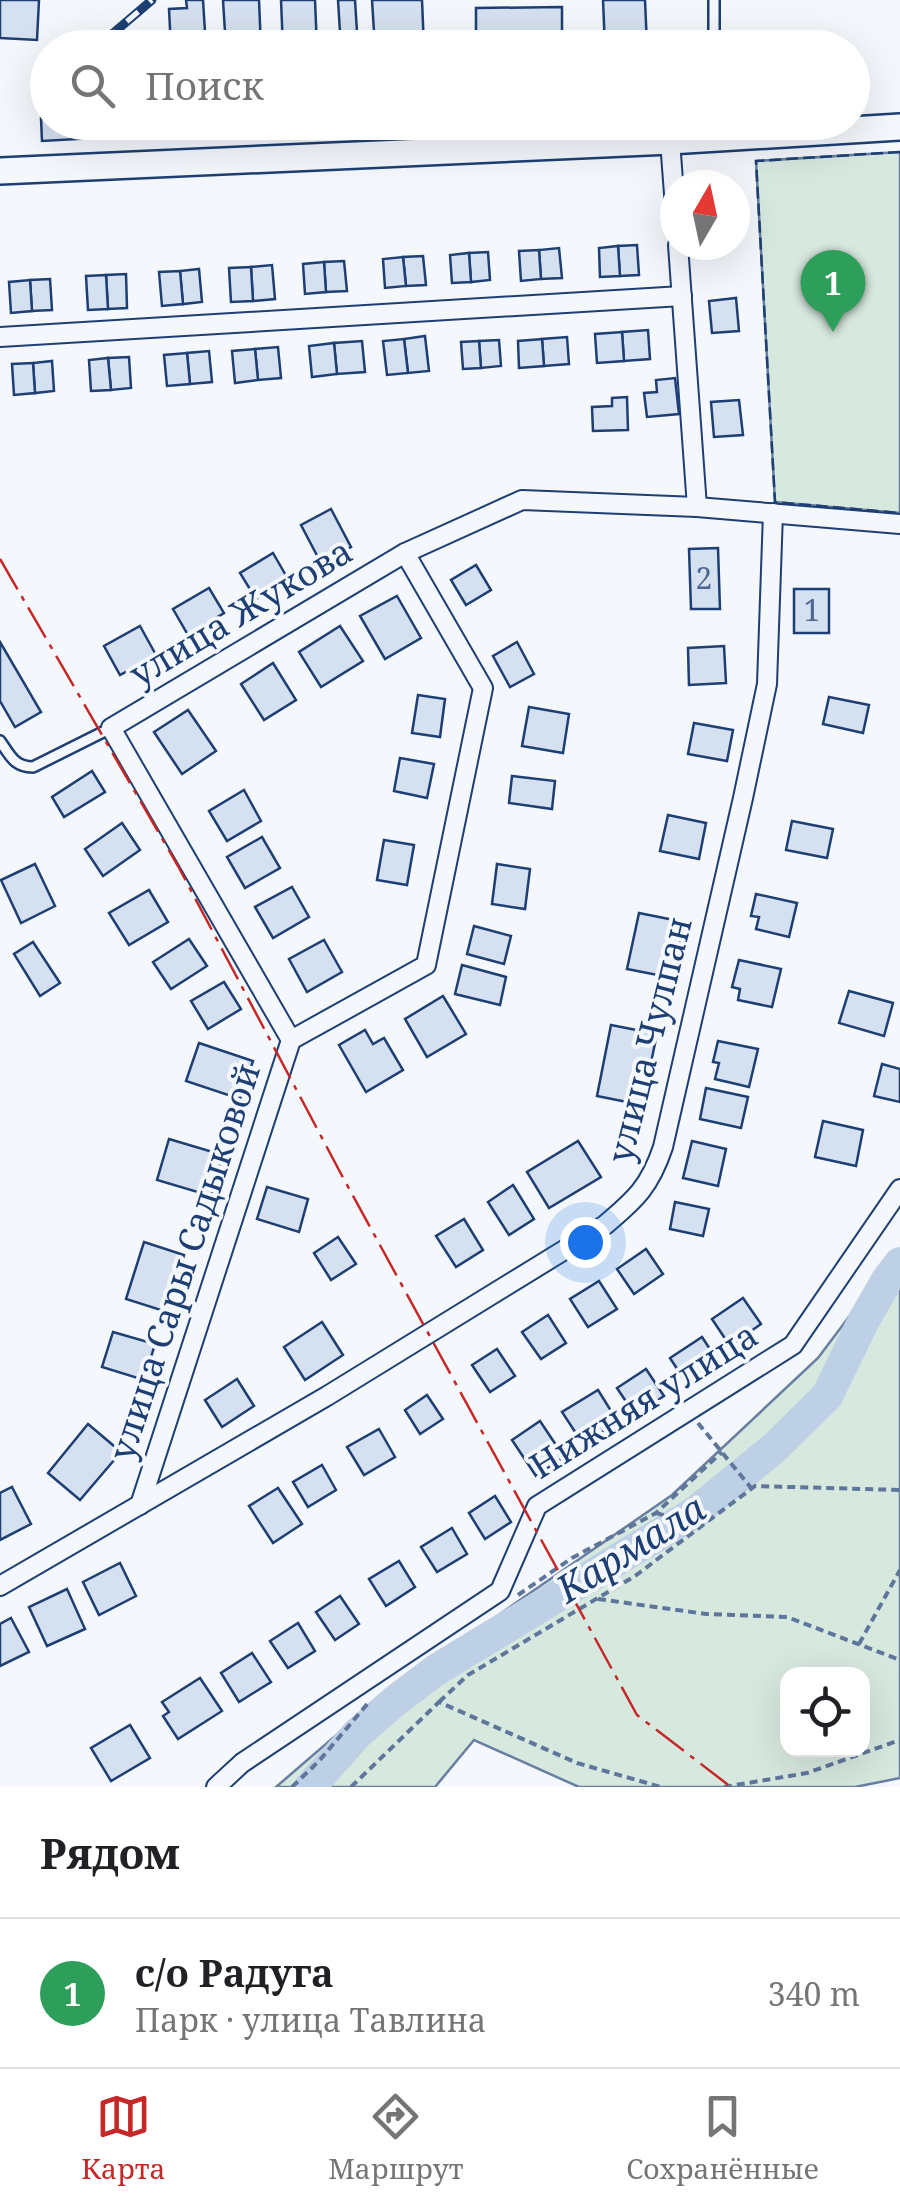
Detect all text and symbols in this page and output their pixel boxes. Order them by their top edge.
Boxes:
search box [30,30,870,140]
icon: search [65,58,120,113]
text: Поиск [145,59,264,111]
north arrow [660,170,750,260]
pin: 1 [800,250,866,332]
street label: улица Жукова [120,527,360,697]
house number: 2 [696,557,712,598]
house number: 1 [804,589,820,630]
street label: улица Чулпан [595,912,702,1167]
street label: улица Сары Садыковой [97,1057,270,1466]
your location [560,1217,611,1268]
street label: Нижняя улица [520,1311,766,1489]
water label: Кармала [545,1481,714,1614]
map controls [780,1667,870,1757]
button: locate [780,1667,870,1757]
text: Рядом [40,1824,180,1881]
text: с/о Радуга [135,1946,334,1998]
text: 1 [63,1972,82,2015]
text: 340 m [768,1972,860,2015]
text: Парк · улица Тавлина [135,1998,486,2041]
tab: Карта [81,2089,166,2187]
tab: Маршрут [328,2089,464,2187]
tab: Сохранённые [626,2089,819,2187]

